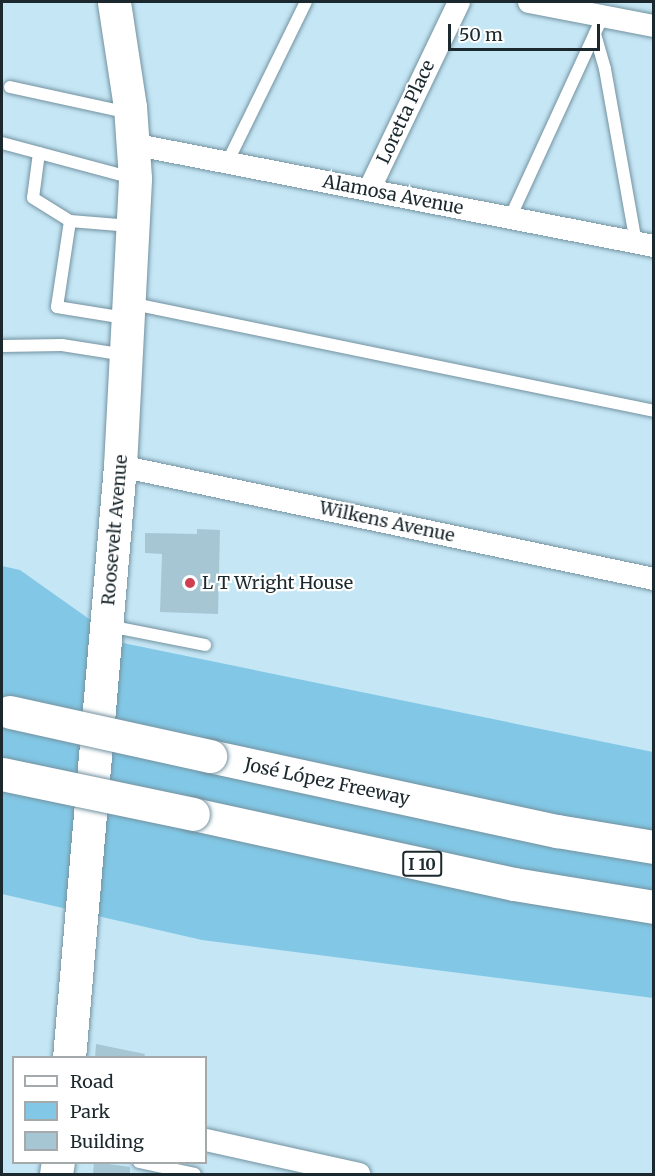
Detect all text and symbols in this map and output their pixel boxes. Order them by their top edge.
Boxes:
scale bar [451,12,602,50]
text: 50 m [459,23,503,46]
street label: Loretta Place [373,57,439,167]
street label: Alamosa Avenue [321,171,465,219]
street label: Roosevelt Avenue [98,454,132,606]
street label: Wilkens Avenue [317,497,457,547]
place label: L T Wright House [202,572,353,594]
marker: L T Wright House [183,576,197,590]
street label: José López Freeway [242,754,412,810]
road number: I 10 [401,851,443,877]
legend [12,1056,207,1164]
text: Road [70,1070,114,1093]
text: Park [70,1100,110,1123]
text: Building [70,1130,144,1153]

